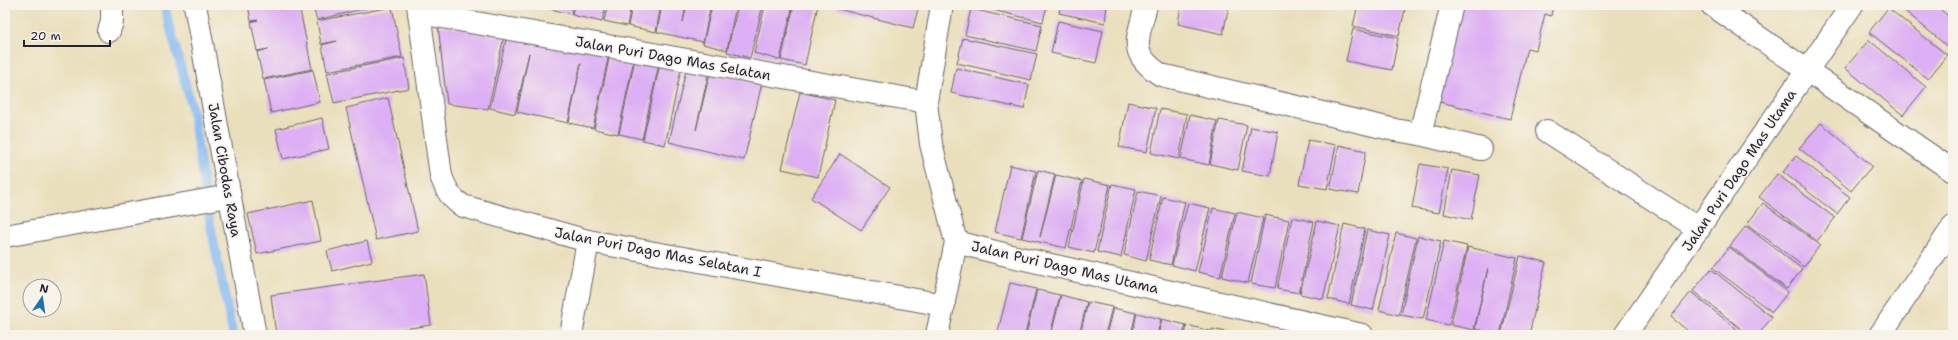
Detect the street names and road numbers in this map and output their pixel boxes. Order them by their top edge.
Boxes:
street label: Jalan Puri Dago Mas Selatan [574,32,773,84]
street label: Jalan Puri Dago Mas Utama [1678,85,1800,254]
street label: Jalan Cibodas Raya [204,101,246,239]
street label: Jalan Puri Dago Mas Selatan I [553,223,763,281]
street label: Jalan Puri Dago Mas Utama [970,237,1161,297]

